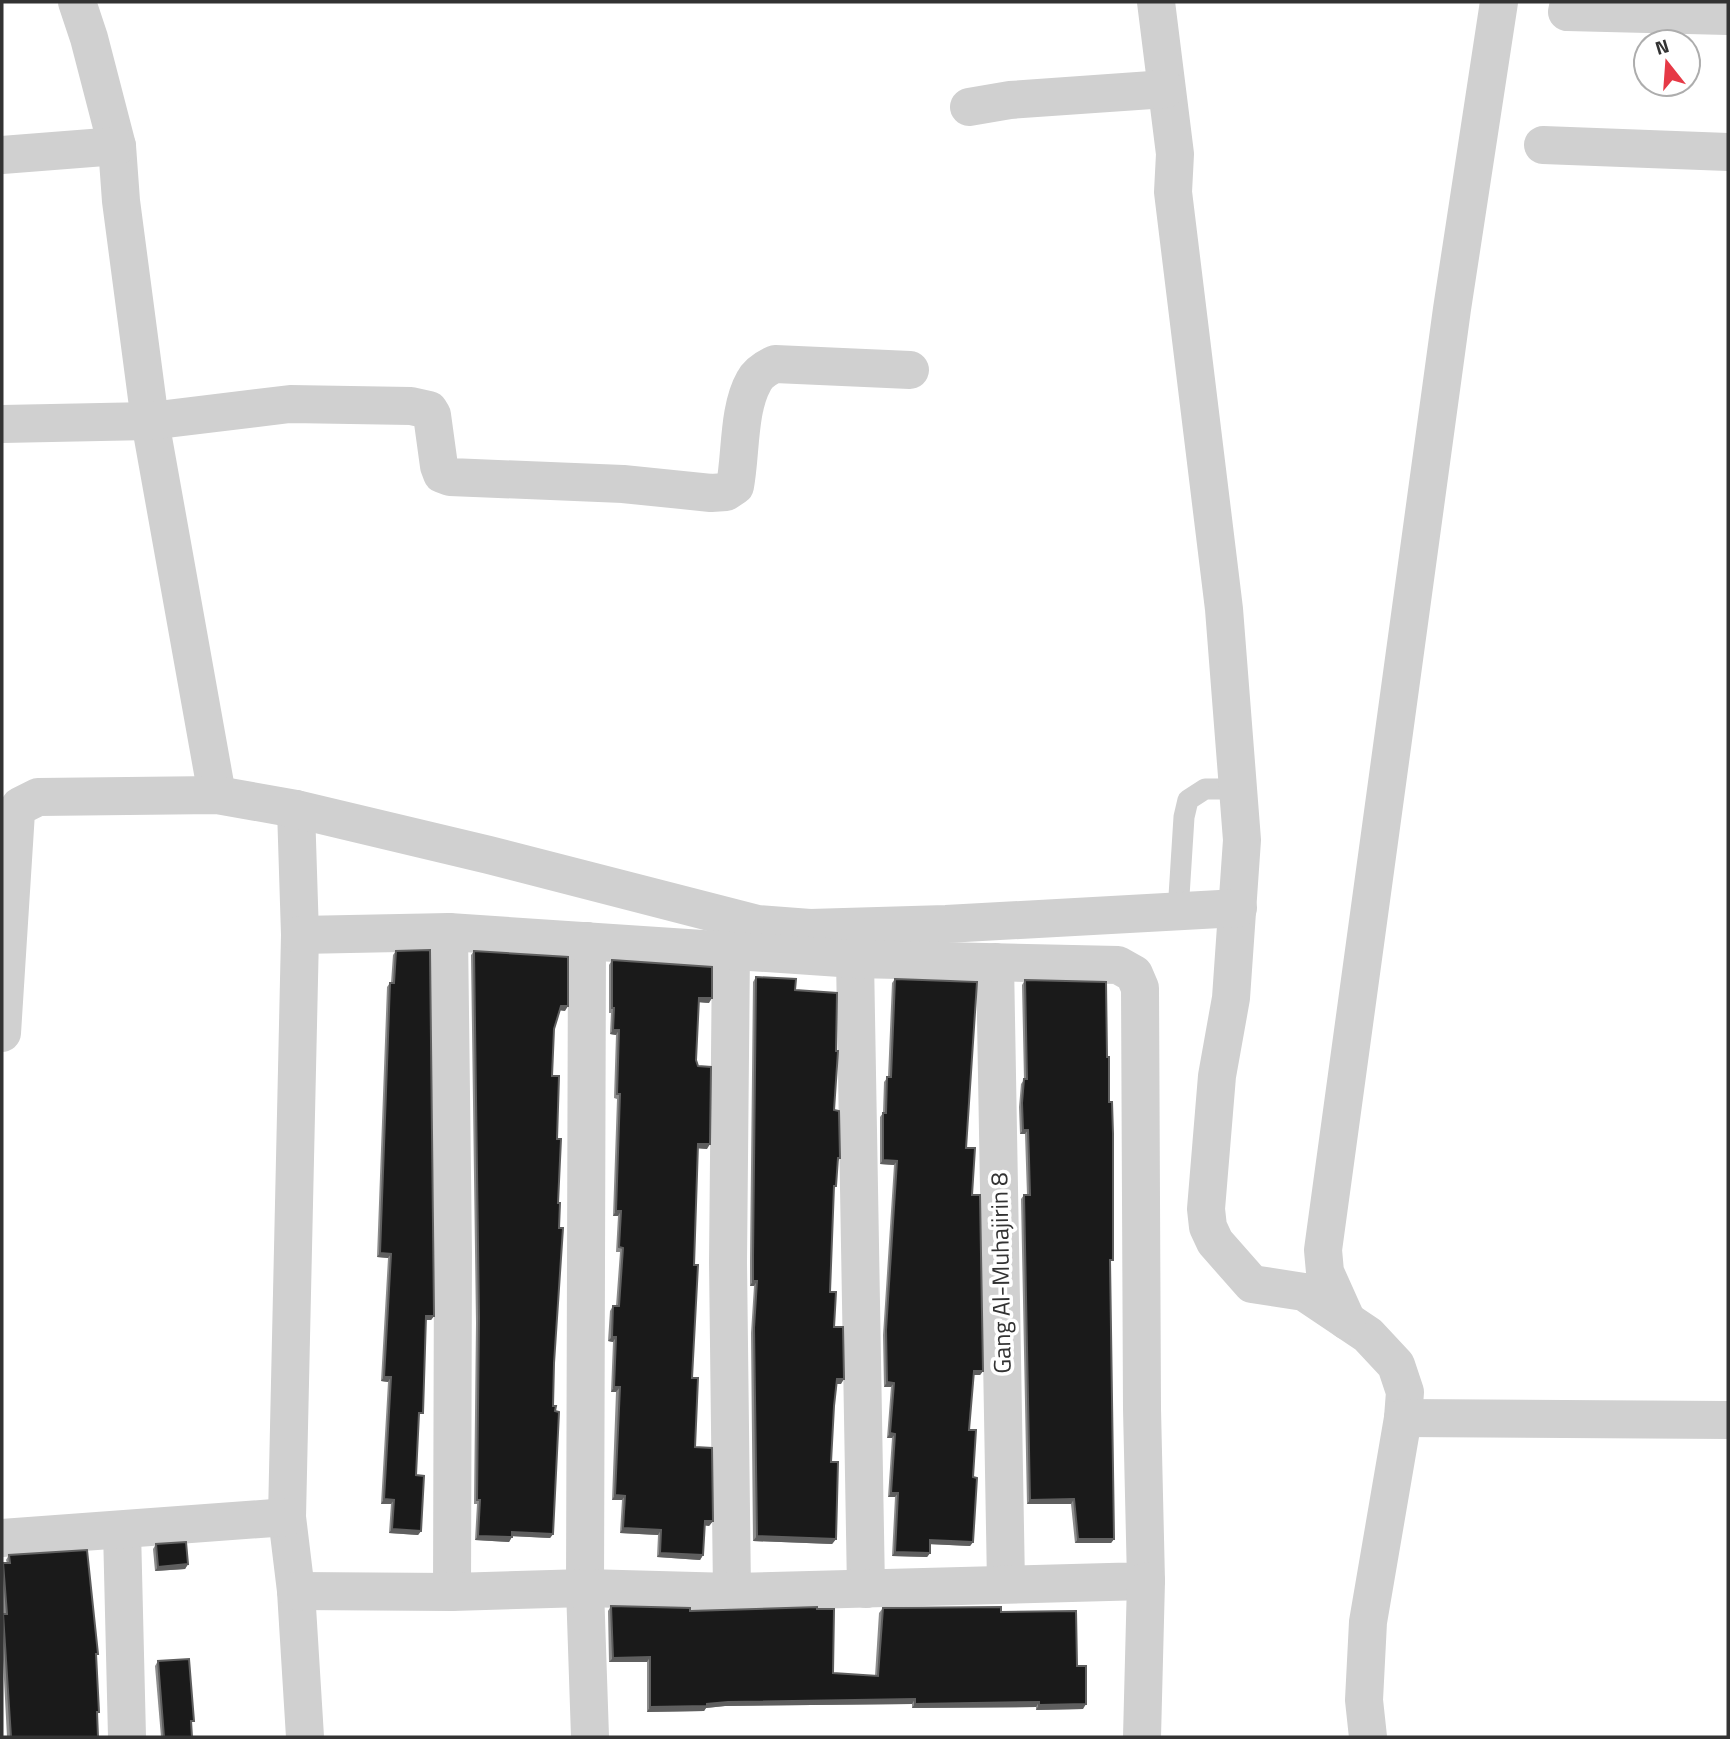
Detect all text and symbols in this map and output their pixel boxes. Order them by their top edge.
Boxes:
north arrow [1632,28,1702,98]
text: N [1651,30,1672,62]
street label: Gang Al-Muhajirin 8 [980,1172,1020,1374]

